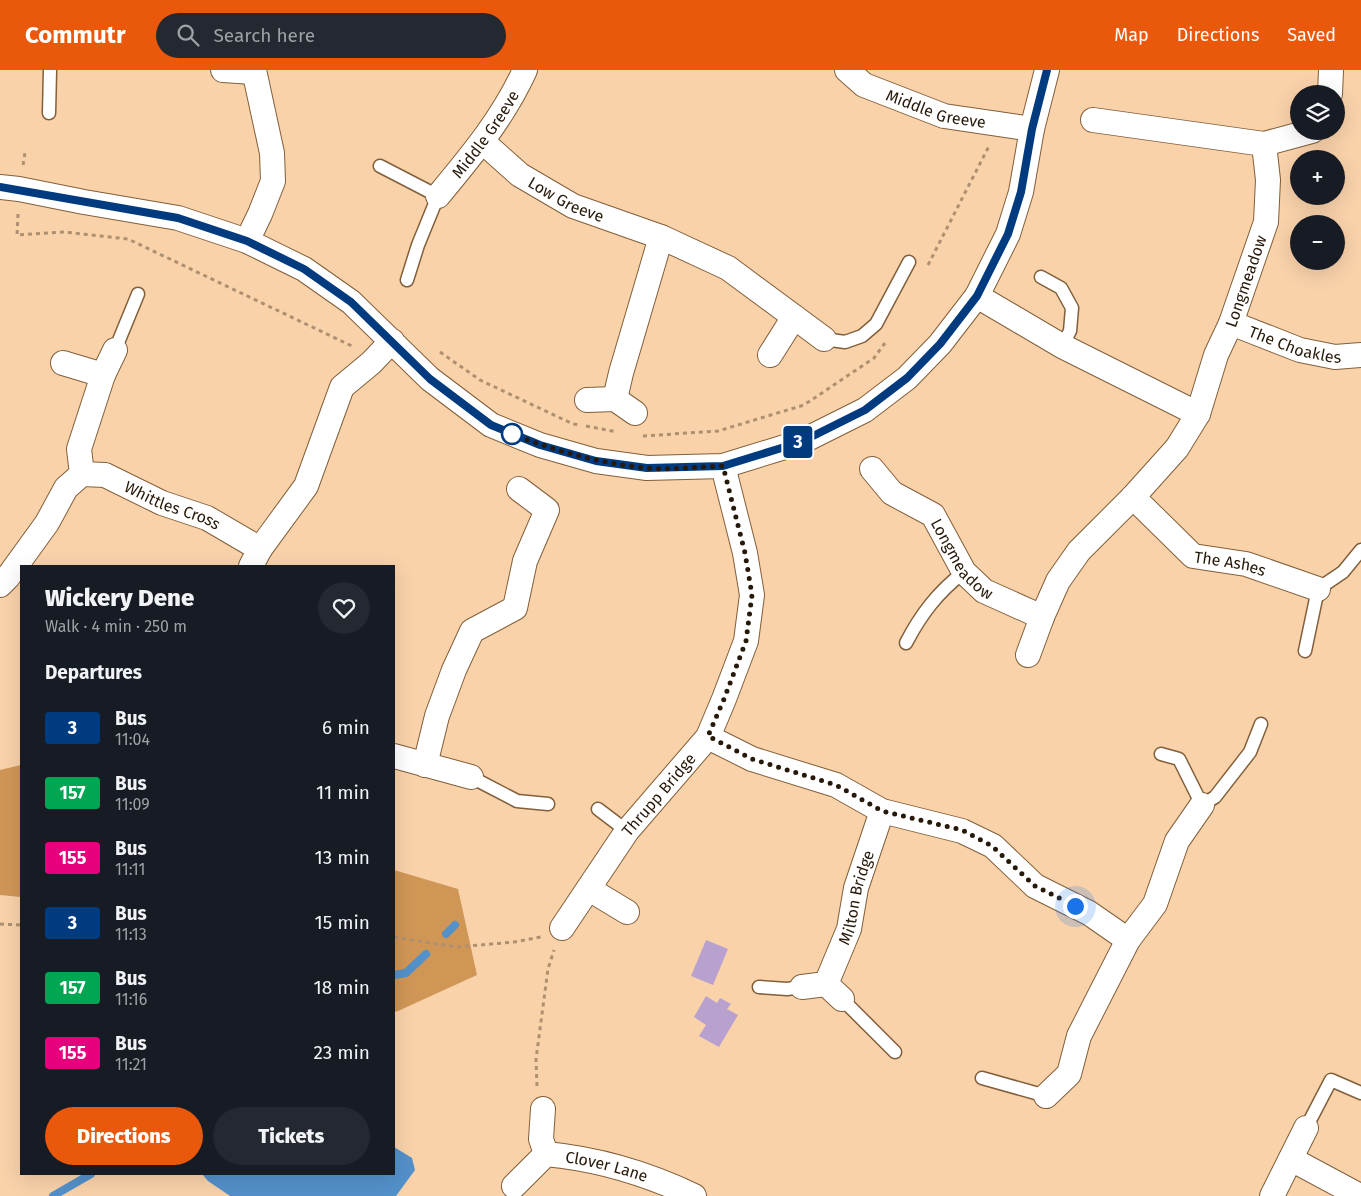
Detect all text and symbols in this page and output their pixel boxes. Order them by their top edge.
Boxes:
search box [156,13,506,58]
text: Commutr [25,21,126,49]
icon: search [174,21,202,49]
text: Search here [214,24,315,47]
text: Map [1114,24,1149,46]
text: Directions [1177,24,1259,46]
text: Saved [1287,24,1336,46]
street label: Middle Greeve [883,85,987,132]
map controls [1290,85,1345,270]
button: layers [1290,85,1345,140]
street label: Middle Greeve [448,87,523,182]
button: + [1290,150,1345,205]
street label: Low Greeve [525,173,606,226]
button: − [1290,215,1345,270]
street label: Longmeadow [1221,232,1271,330]
street label: The Choakles [1246,322,1342,367]
unlabelled marker [501,423,523,445]
line badge: 3 [782,426,814,458]
text: 3 [793,431,803,453]
street label: Whittles Cross [121,477,224,534]
street label: Longmeadow [927,515,996,604]
street label: The Ashes [1193,547,1269,580]
button: heart [318,582,370,634]
text: Wickery Dene [45,584,194,612]
text: Walk · 4 min · 250 m [45,617,187,636]
text: Departures [45,661,142,684]
text: Bus [115,707,147,730]
text: 6 min [322,716,370,739]
text: 3 [68,717,77,739]
text: 11:04 [115,730,150,749]
street label: Thrupp Bridge [618,749,700,840]
text: Bus [115,772,147,795]
text: 11 min [316,781,370,804]
text: 157 [60,782,85,804]
text: 11:09 [115,795,150,814]
text: Bus [115,837,147,860]
text: 13 min [314,846,370,869]
text: 155 [59,847,86,869]
street label: Milton Bridge [834,848,878,948]
text: 11:11 [115,860,145,879]
your location [1063,894,1088,919]
text: Bus [115,902,147,925]
text: 15 min [314,911,370,934]
text: 3 [68,912,77,934]
text: 11:13 [115,925,147,944]
text: Bus [115,967,147,990]
text: 18 min [313,976,370,999]
text: 157 [60,977,85,999]
text: 11:16 [115,990,147,1009]
text: Bus [115,1032,147,1055]
text: 23 min [313,1041,370,1064]
text: 155 [59,1042,86,1064]
text: 11:21 [115,1055,147,1074]
button: Directions [45,1107,203,1165]
button: Tickets [213,1107,370,1165]
street label: Clover Lane [564,1147,650,1186]

